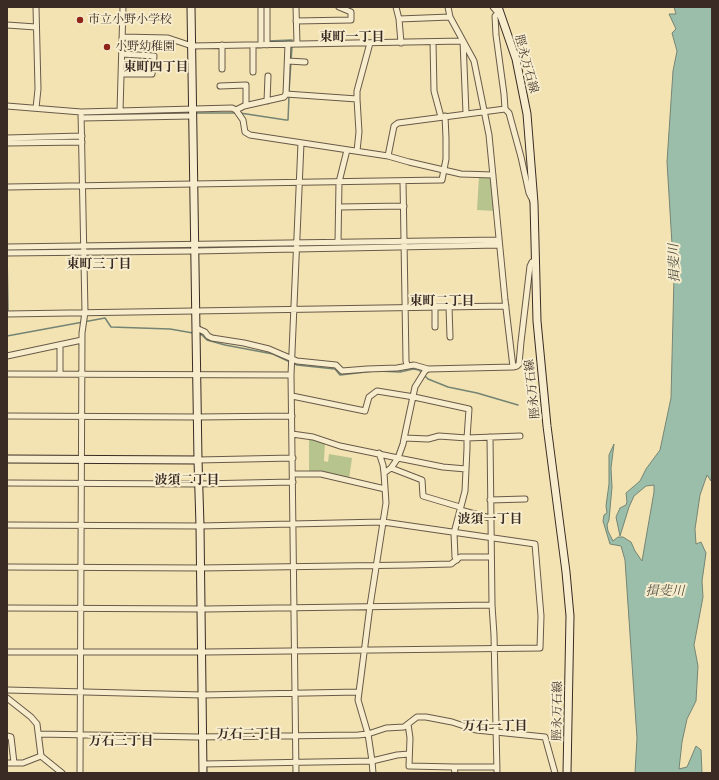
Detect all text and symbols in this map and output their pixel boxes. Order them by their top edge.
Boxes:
place label: 市立小野小学校 [88,13,172,27]
marker: 市立小野小学校 [75,15,85,25]
district label: 東町一丁目 [320,30,384,46]
street label: 脛永万石線 [511,33,541,95]
place label: 小野幼稚園 [115,40,175,54]
marker: 小野幼稚園 [102,42,112,52]
district label: 東町四丁目 [124,60,188,76]
water label: 揖斐川 [667,243,683,283]
district label: 東町三丁目 [67,257,131,273]
district label: 東町二丁目 [410,294,474,310]
street label: 脛永万石線 [523,358,543,420]
district label: 波須二丁目 [155,473,219,489]
district label: 波須一丁目 [458,512,522,528]
water label: 揖斐川 [646,584,684,600]
street label: 脛永万石線 [550,681,566,741]
district label: 万石一丁目 [463,719,527,735]
district label: 万石二丁目 [217,727,281,743]
district label: 万石三丁目 [89,734,153,750]

